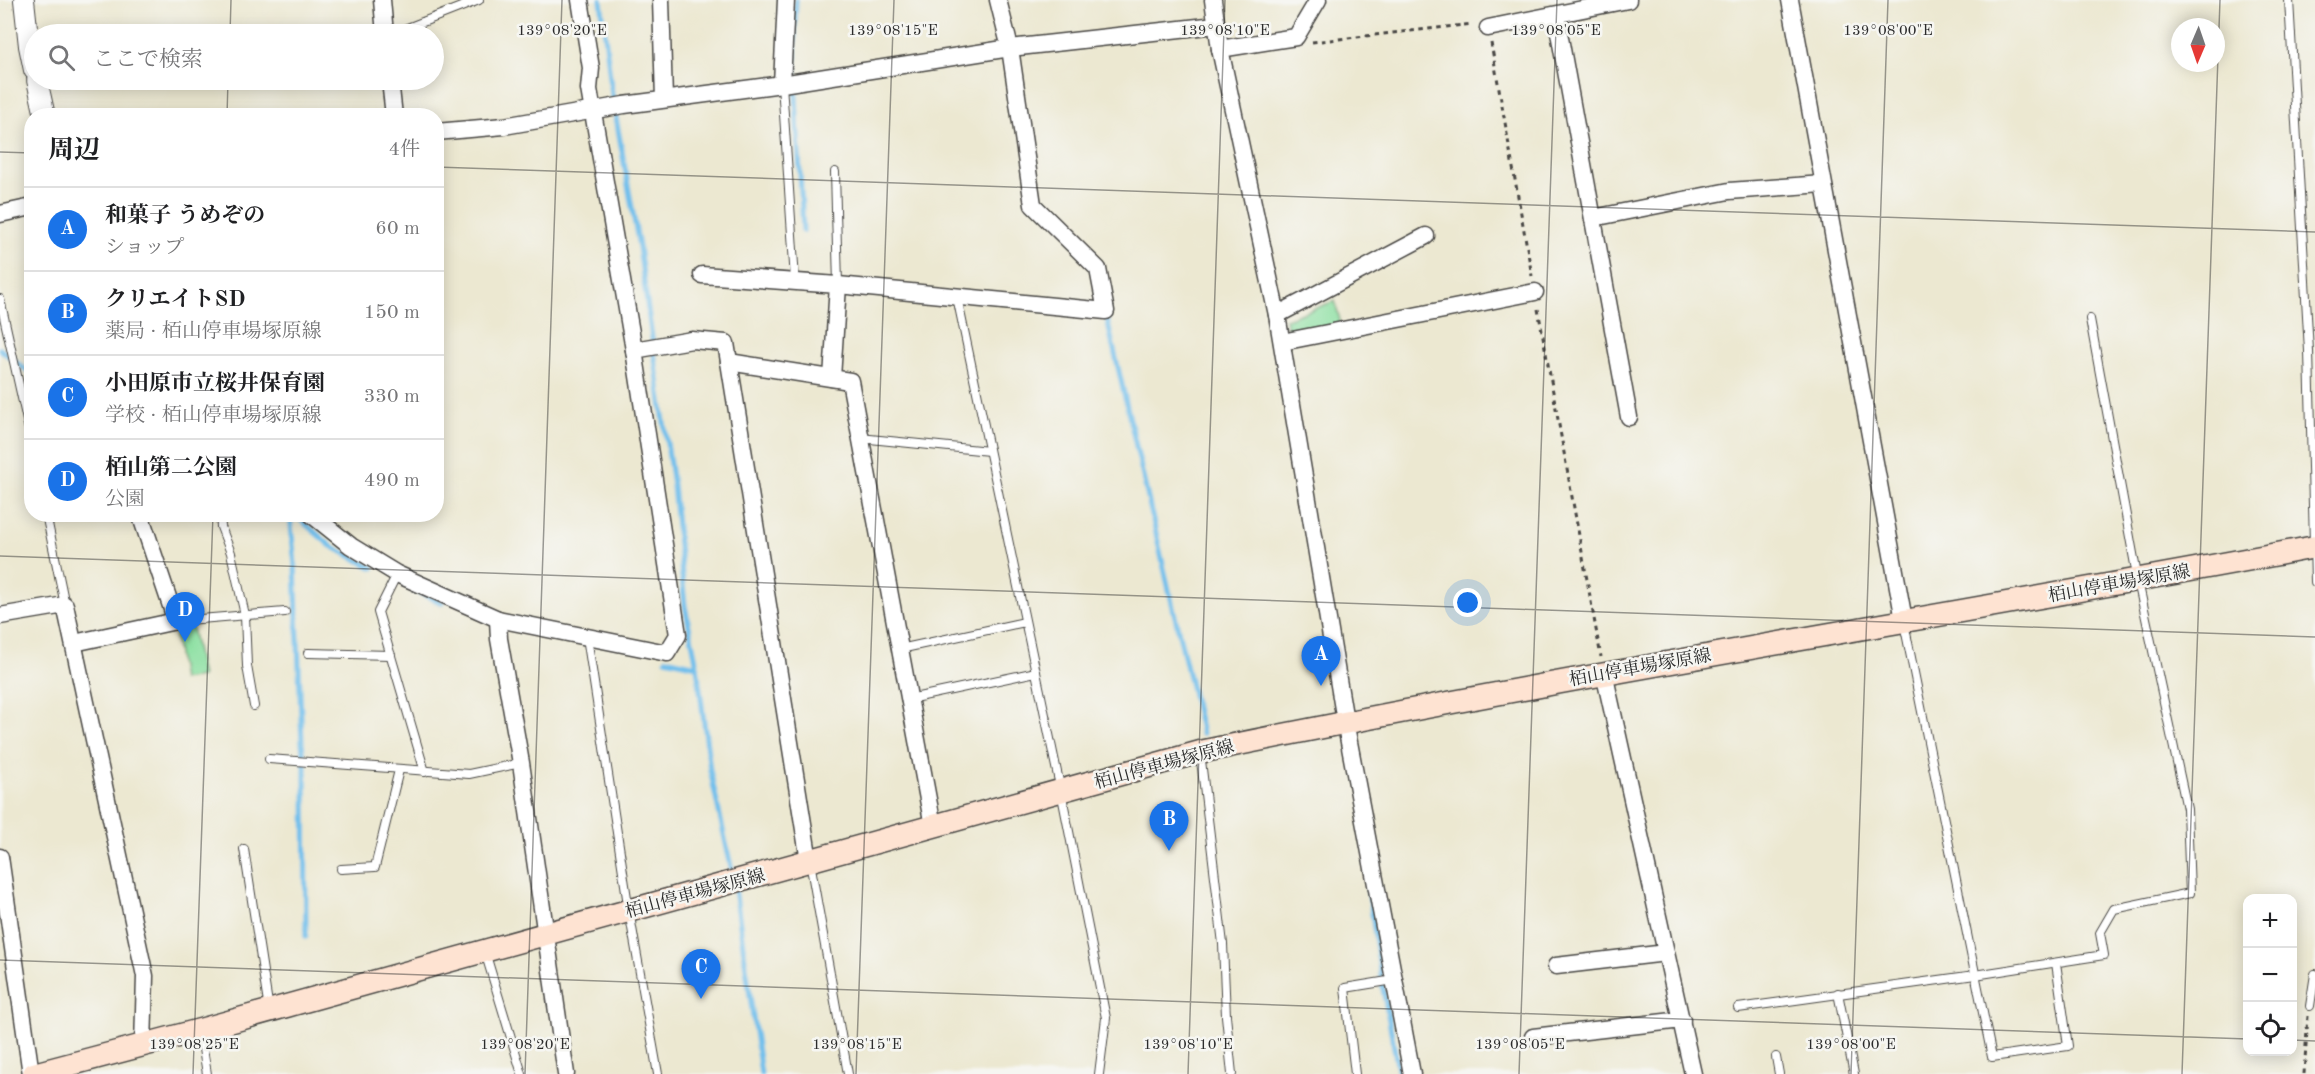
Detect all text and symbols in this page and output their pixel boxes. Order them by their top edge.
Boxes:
north arrow [2171,18,2225,72]
search box [24,24,444,90]
text: 139°08'20"E [517,24,607,39]
text: 139°08'15"E [848,24,938,39]
text: 139°08'10"E [1180,24,1270,39]
text: 139°08'05"E [1511,24,1601,39]
text: 139°08'00"E [1843,24,1933,39]
icon: search [45,41,78,74]
text: ここで検索 [93,49,203,71]
text: 周辺 [48,138,100,164]
text: 4件 [388,140,420,160]
text: 和菓子 うめぞの [105,205,265,227]
text: A [60,219,75,239]
text: 60 m [375,219,420,239]
text: ショップ [105,238,185,258]
text: クリエイトSD [105,289,246,311]
text: B [60,303,75,323]
text: 150 m [364,303,420,323]
text: 薬局 · 栢山停車場塚原線 [105,322,322,342]
text: 小田原市立桜井保育園 [105,373,325,395]
text: C [61,387,74,407]
text: 330 m [364,387,420,407]
text: 学校 · 栢山停車場塚原線 [105,406,322,426]
text: 栢山第二公園 [105,457,237,479]
text: D [60,471,75,491]
text: 490 m [364,471,420,491]
text: 公園 [105,490,145,510]
street label: 栢山停車場塚原線 [2046,561,2192,605]
your location [1453,588,1482,617]
pin: D [166,592,204,642]
pin: A [1302,636,1340,686]
street label: 栢山停車場塚原線 [1567,645,1713,689]
street label: 栢山停車場塚原線 [1092,736,1236,792]
pin: B [1150,802,1188,851]
street label: 栢山停車場塚原線 [623,865,767,921]
map controls [2243,894,2297,1056]
button: + [2243,894,2297,948]
button: − [2243,948,2297,1002]
pin: C [682,950,720,999]
button: locate [2243,1002,2297,1056]
text: 139°08'25"E [149,1038,239,1053]
text: 139°08'20"E [480,1038,570,1053]
text: 139°08'15"E [812,1038,902,1053]
text: 139°08'10"E [1143,1038,1233,1053]
text: 139°08'05"E [1475,1038,1565,1053]
text: 139°08'00"E [1806,1038,1896,1053]

